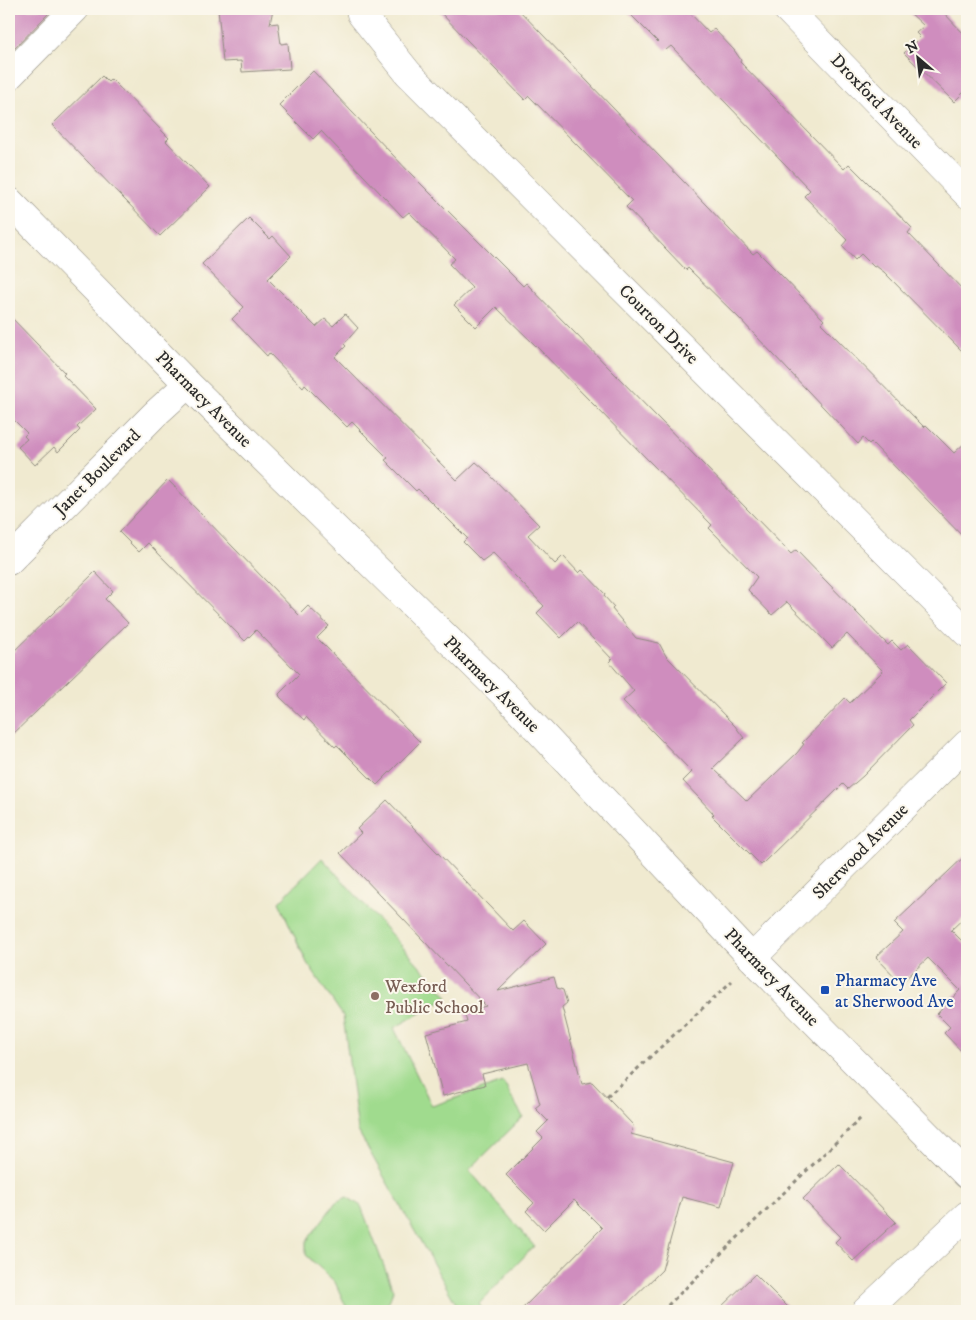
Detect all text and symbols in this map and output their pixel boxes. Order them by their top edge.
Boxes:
north arrow [894,32,944,82]
text: N [903,37,922,58]
street label: Droxford Avenue [825,50,927,154]
street label: Courton Drive [614,280,703,369]
street label: Pharmacy Avenue [150,347,256,453]
street label: Janet Boulevard [48,425,146,522]
street label: Pharmacy Avenue [438,632,544,738]
street label: Sherwood Avenue [808,799,913,904]
street label: Pharmacy Avenue [719,924,823,1031]
place label: Pharmacy Ave at Sherwood Ave [835,970,954,1013]
place label: Wexford Public School [384,976,484,1019]
marker: Pharmacy Ave at Sherwood Ave [819,984,831,996]
marker: Wexford Public School [369,990,381,1002]

